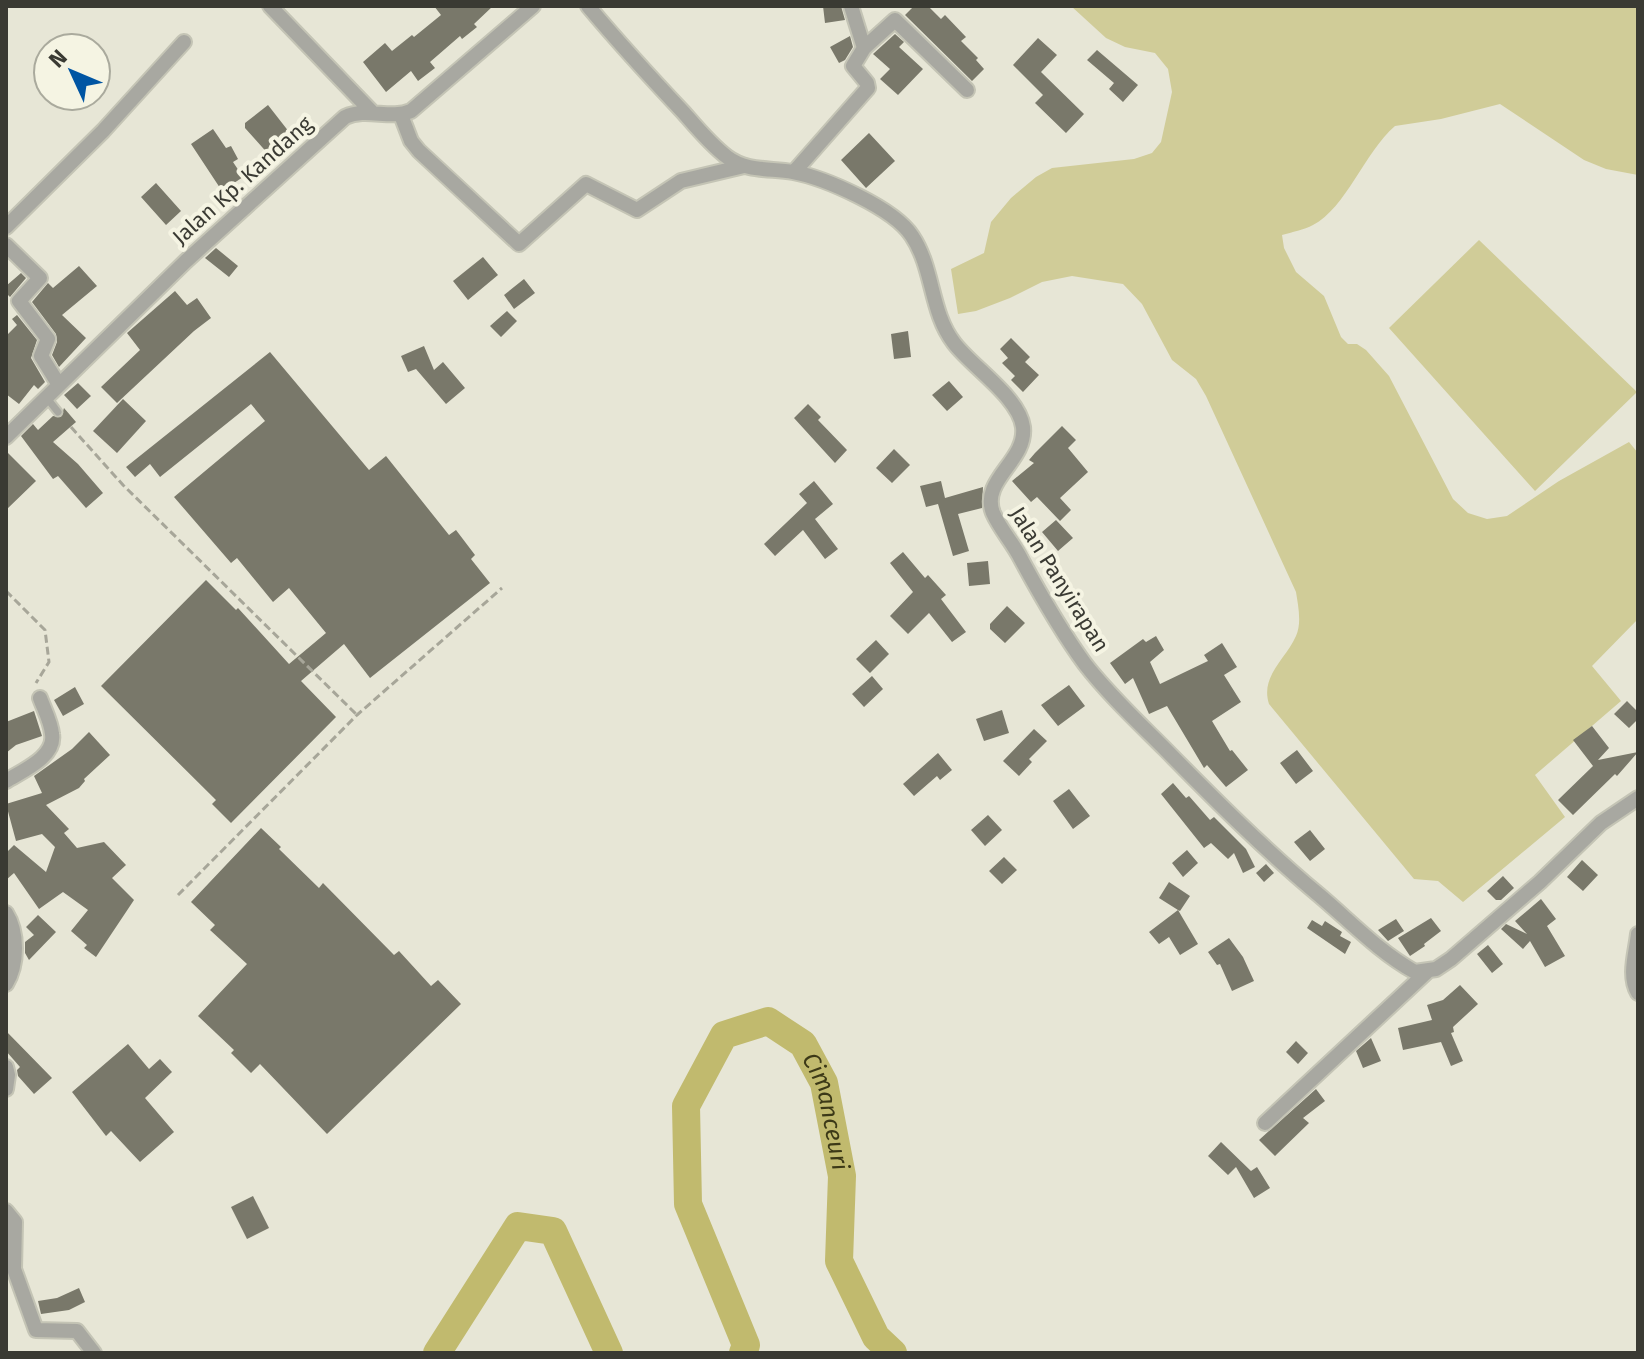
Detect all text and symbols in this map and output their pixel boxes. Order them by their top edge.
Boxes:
north arrow [32,32,112,112]
text: N [43,44,73,73]
street label: Jalan Kp. Kandang [167,110,318,250]
street label: Jalan Panyirapan [1004,502,1115,657]
water label: Cimanceuri [796,1048,855,1173]

